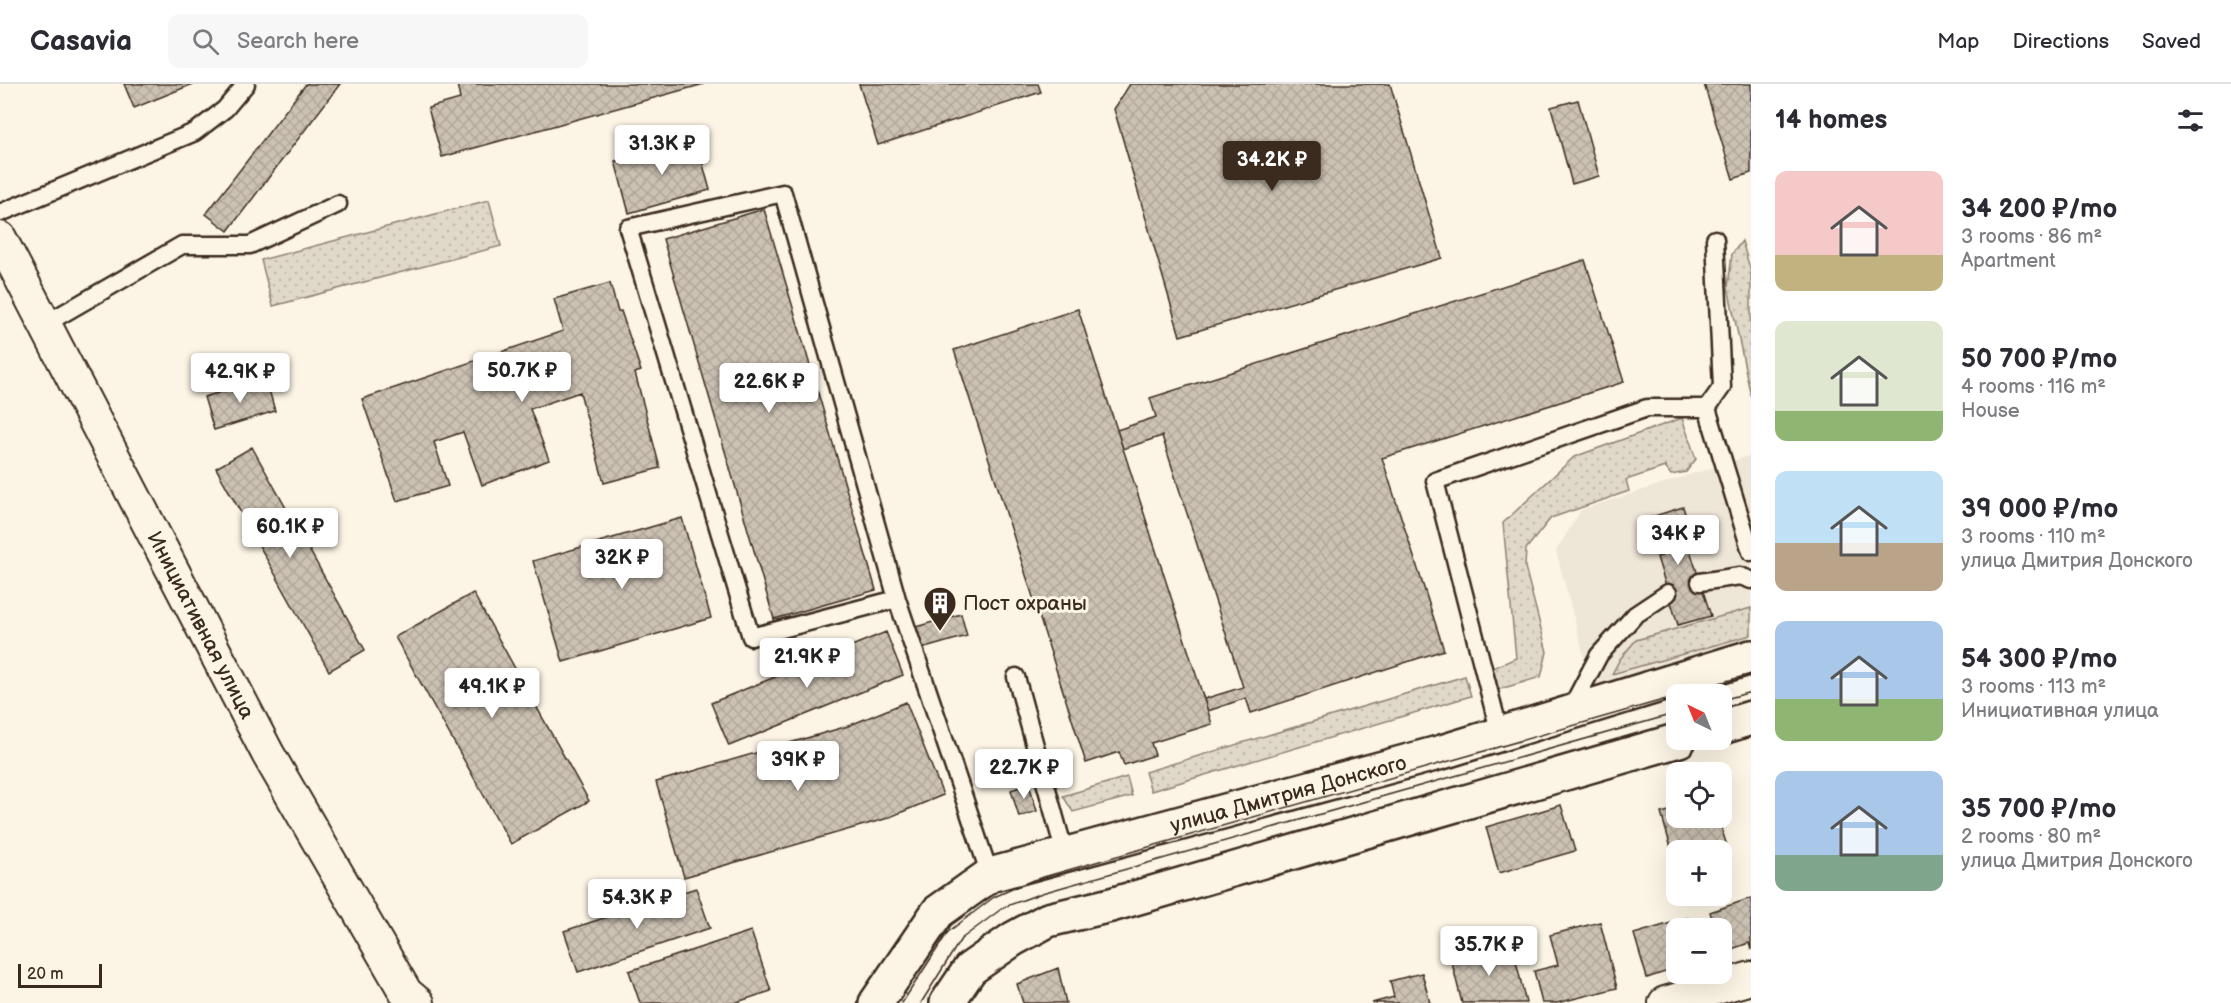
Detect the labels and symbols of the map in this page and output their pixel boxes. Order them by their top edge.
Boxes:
pin: 31.3K ₽ [607,125,717,176]
pin: 34.2K ₽ [1217,141,1327,192]
pin: 50.7K ₽ [467,352,577,403]
pin: 42.9K ₽ [185,353,295,404]
pin: 22.6K ₽ [714,363,824,414]
pin: 60.1K ₽ [235,508,345,559]
pin: 34K ₽ [1636,515,1720,566]
street label: Инициативная улица [142,527,260,724]
pin: 32K ₽ [580,539,664,590]
building icon: Пост охраны [922,585,958,632]
place label: Пост охраны [963,591,1087,616]
pin: 21.9K ₽ [752,638,862,689]
pin: 49.1K ₽ [437,668,547,719]
north arrow [1666,684,1732,750]
pin: 39K ₽ [756,741,840,792]
pin: 22.7K ₽ [969,749,1079,800]
street label: улица Дмитрия Донского [1168,750,1409,838]
pin: 54.3K ₽ [582,879,692,930]
pin: 35.7K ₽ [1434,926,1544,977]
scale bar [18,961,102,988]

